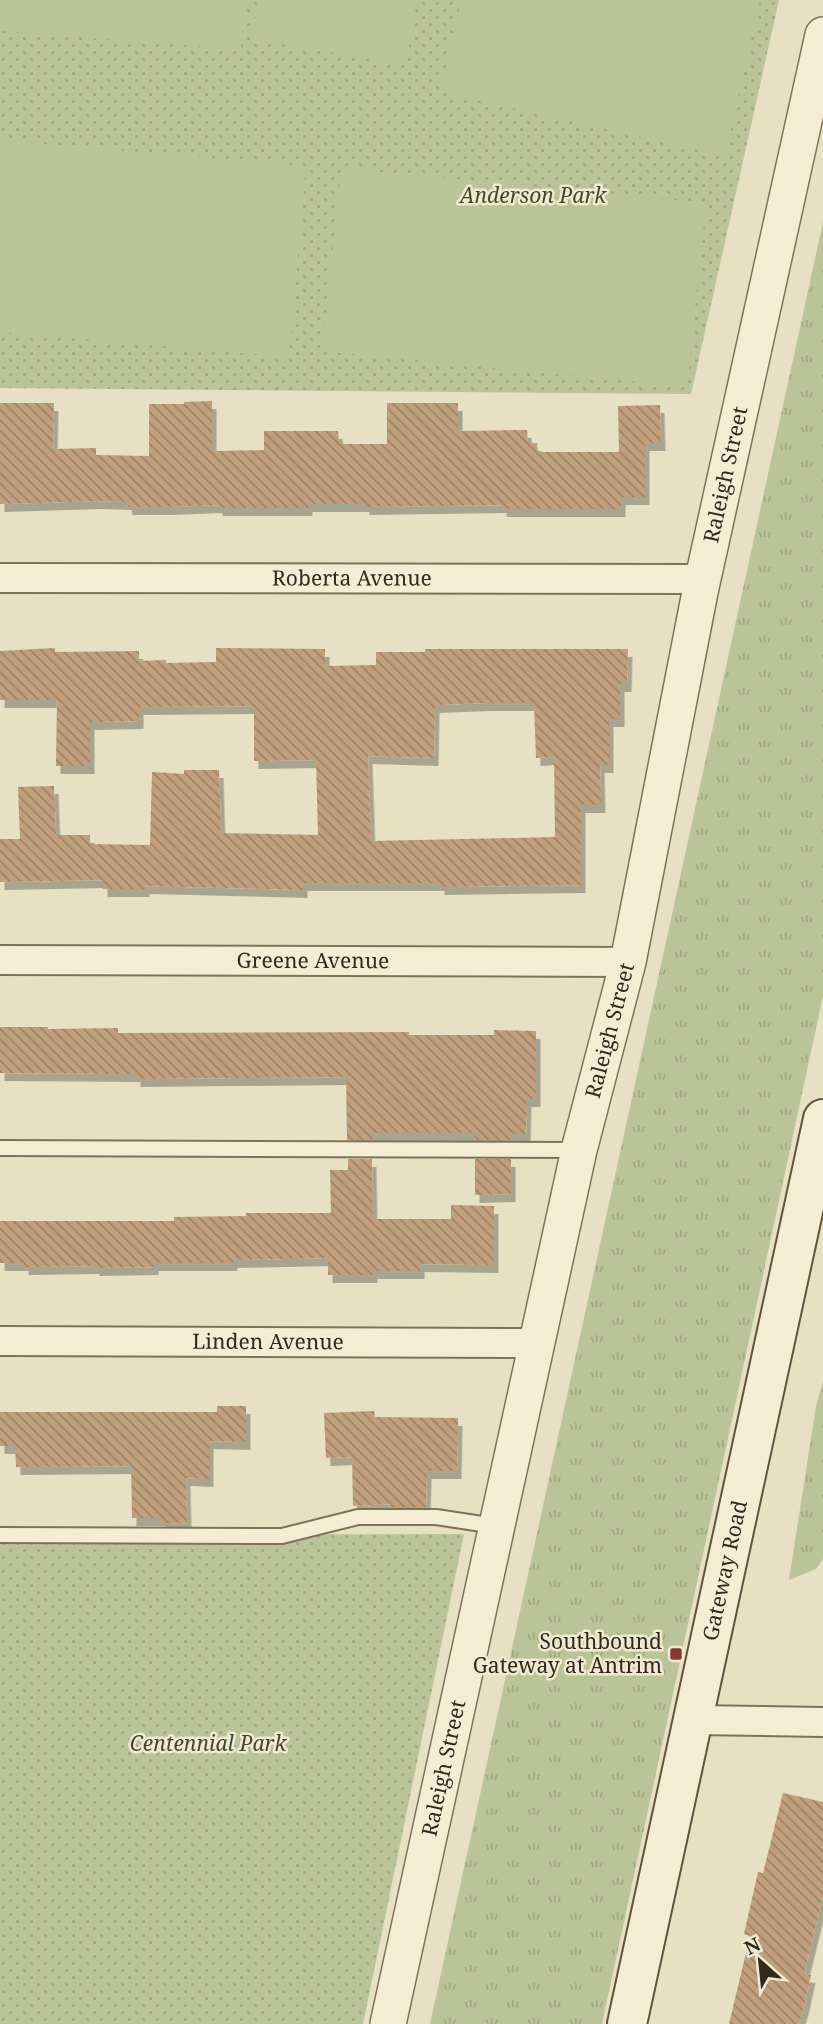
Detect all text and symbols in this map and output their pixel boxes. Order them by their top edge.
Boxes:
park label: Anderson Park [458,181,607,209]
street label: Raleigh Street [696,404,754,545]
street label: Roberta Avenue [272,563,432,592]
street label: Greene Avenue [237,946,389,974]
street label: Raleigh Street [578,960,640,1101]
street label: Linden Avenue [192,1327,344,1355]
street label: Gateway Road [695,1497,753,1643]
place label: Southbound Gateway at Antrim [473,1627,662,1679]
marker: Southbound Gateway at Antrim [668,1646,684,1662]
street label: Raleigh Street [414,1697,471,1839]
park label: Centennial Park [130,1729,287,1757]
north arrow [725,1926,795,1996]
text: N [740,1931,765,1961]

